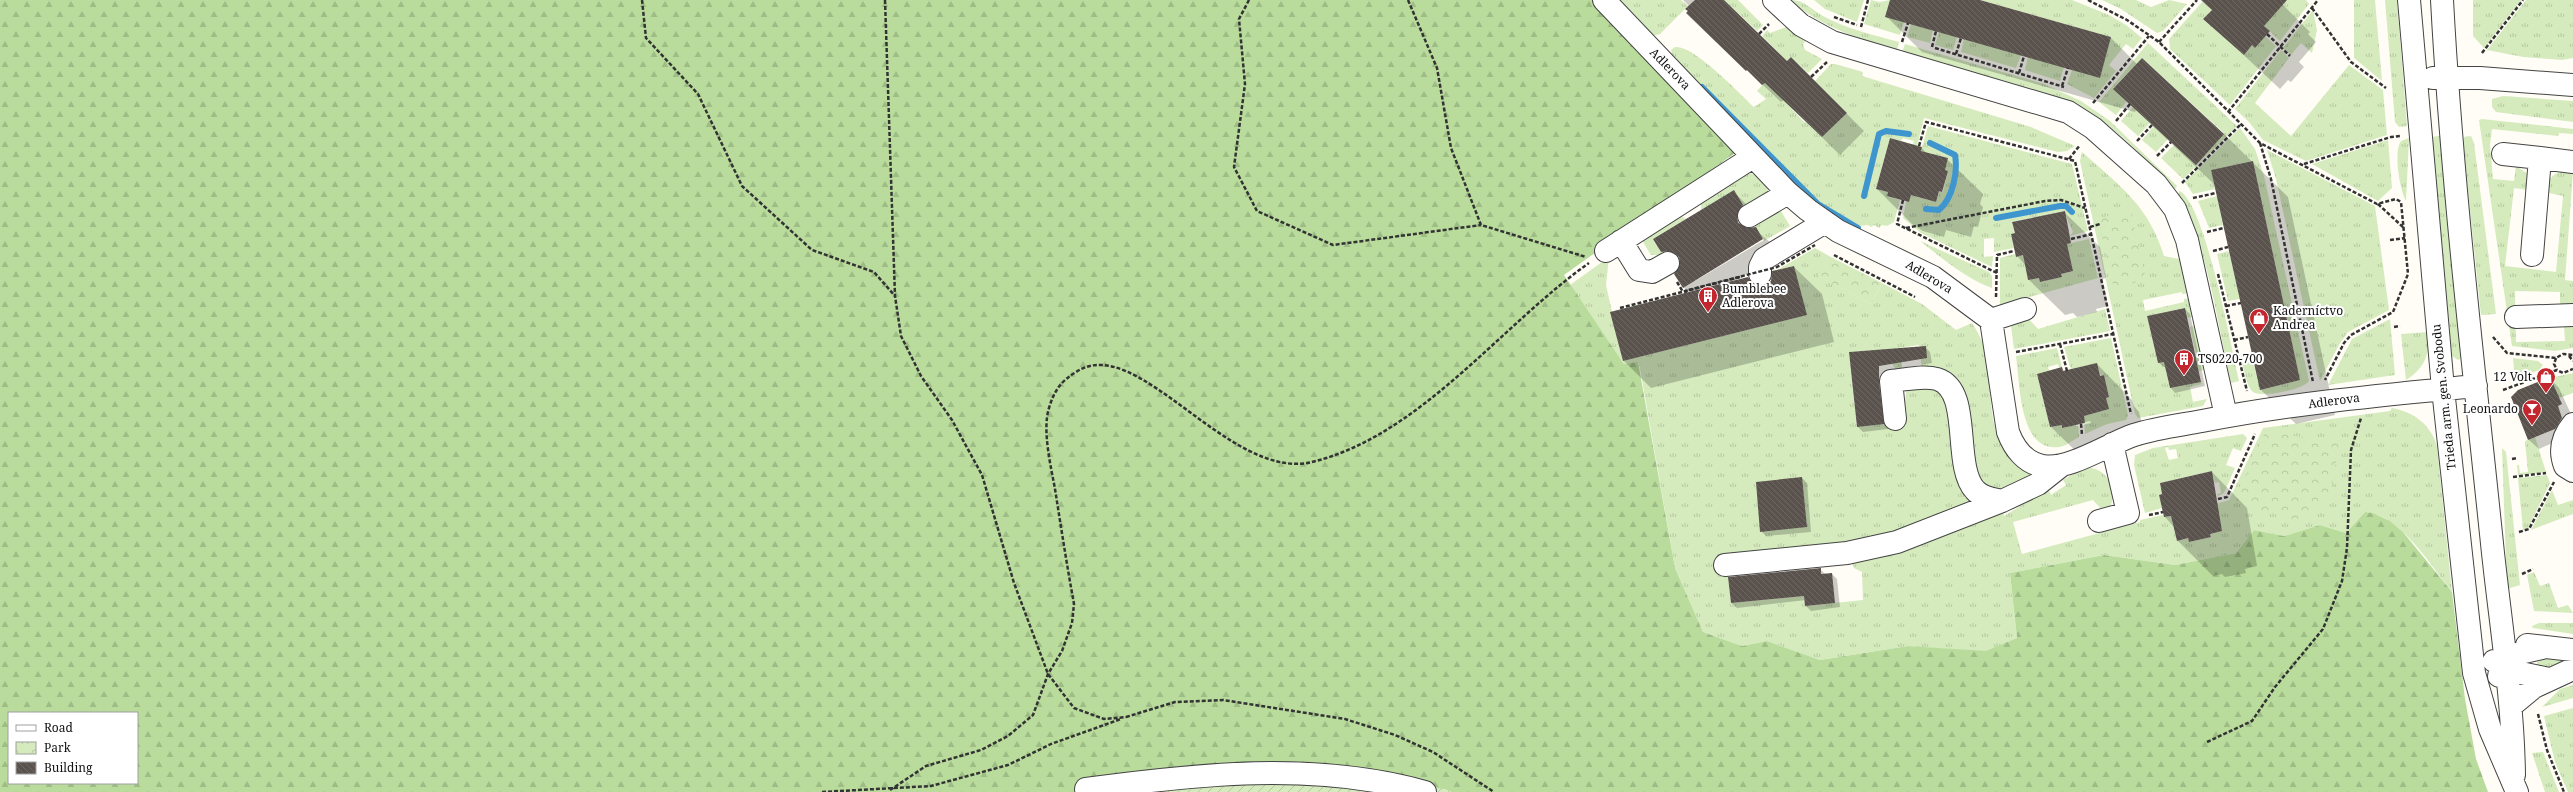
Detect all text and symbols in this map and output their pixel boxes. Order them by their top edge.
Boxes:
street label: Adlerova [1646,44,1695,93]
street label: Adlerova [1903,256,1956,297]
place label: Bumblebee Adlerova [1722,280,1787,311]
building icon: Bumblebee Adlerova [1697,285,1719,313]
place label: Kaderníctvo Andrea [2273,302,2343,333]
shop icon: Kaderníctvo Andrea [2248,307,2270,335]
street label: Trieda arm. gen. Svobodu [2427,323,2460,471]
building icon: TS0220-700 [2173,348,2195,376]
place label: TS0220-700 [2198,350,2263,367]
shop icon: 12 Volt [2535,366,2557,394]
place label: 12 Volt [2493,368,2532,385]
street label: Adlerova [2307,389,2361,412]
bar icon: Leonardo [2521,398,2543,426]
place label: Leonardo [2463,400,2518,417]
legend [8,712,138,784]
text: Road [44,719,74,736]
text: Park [44,739,72,756]
text: Building [44,759,93,776]

